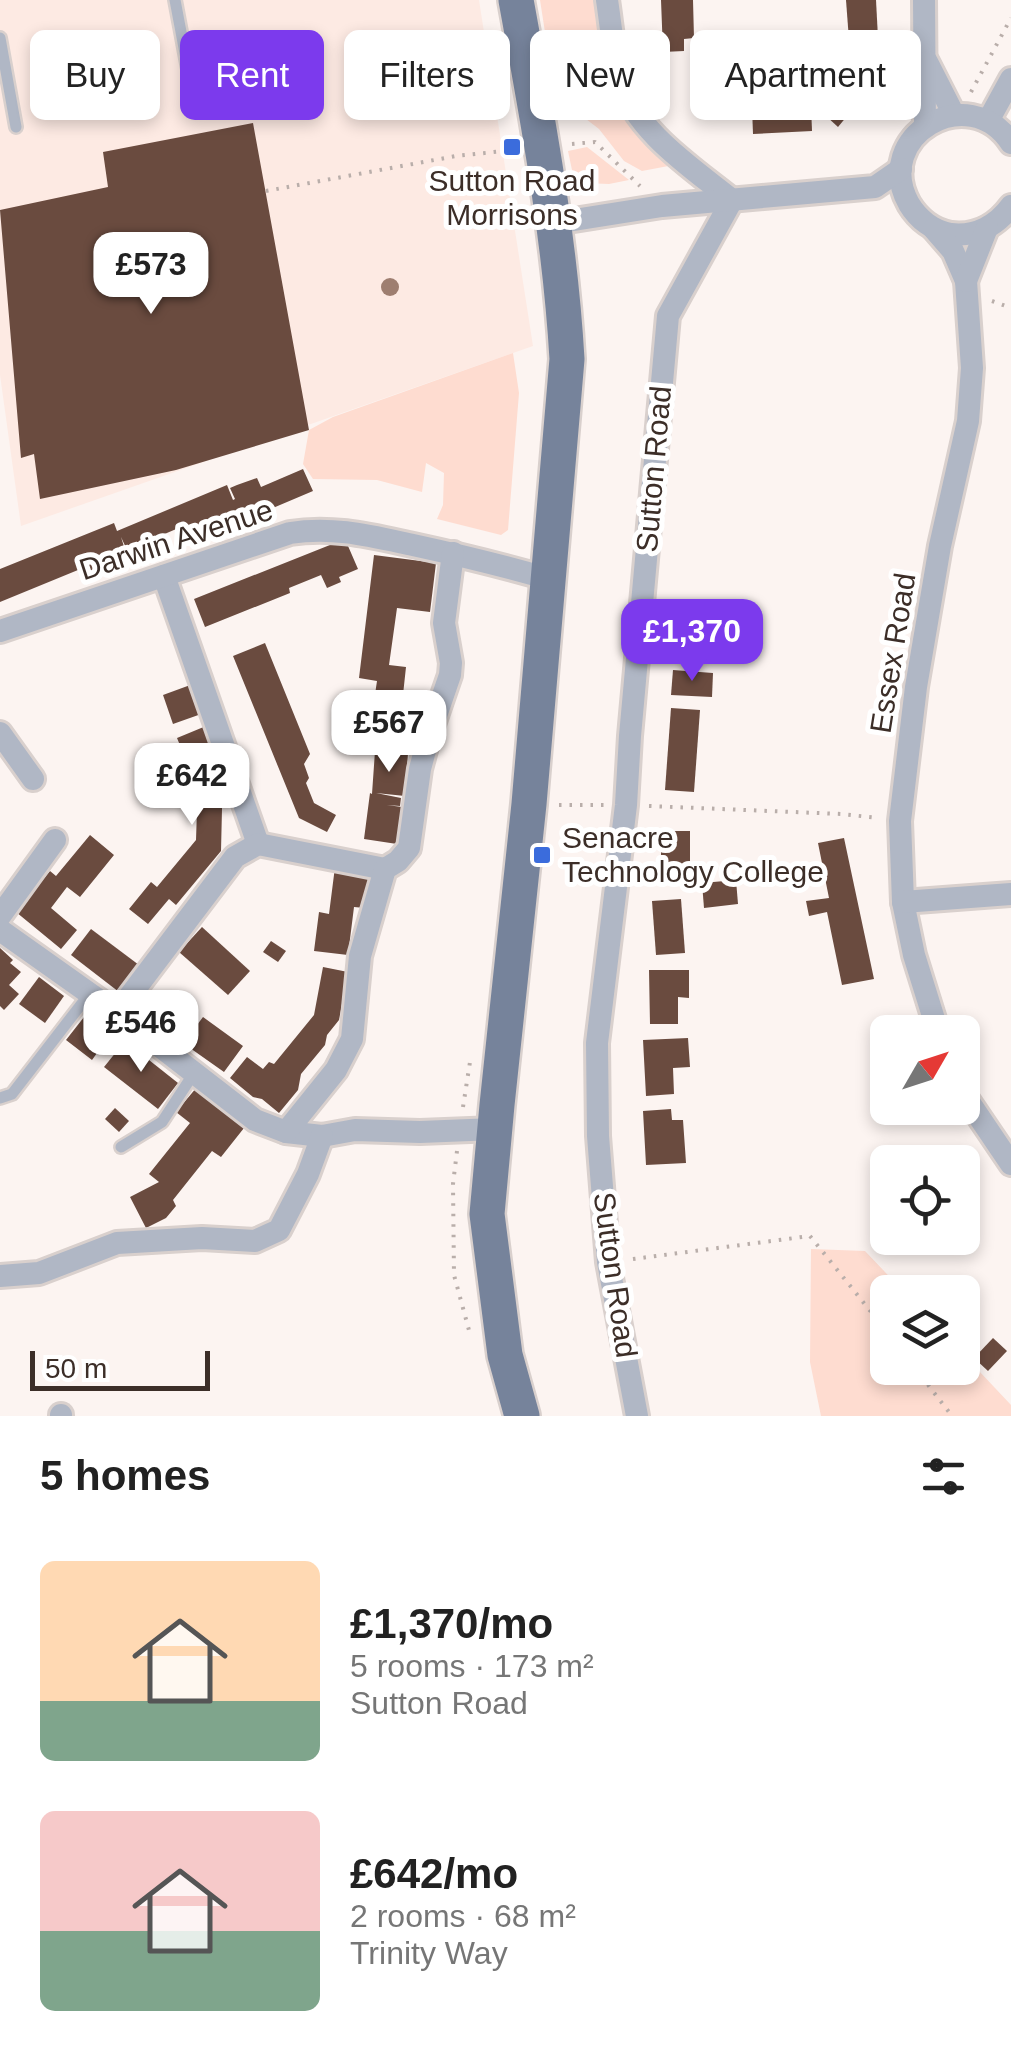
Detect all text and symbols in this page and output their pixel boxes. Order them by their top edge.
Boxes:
chip: Buy [30,30,160,120]
chip: Rent [180,30,324,120]
chip: Filters [344,30,510,120]
chip: New [530,30,670,120]
chip: Apartment [690,30,921,120]
marker: Sutton Road Morrisons [501,136,523,158]
place label: Sutton Road Morrisons [429,164,595,231]
pin: £573 [92,232,210,317]
text: £573 [115,246,187,282]
street label: Sutton Road [630,384,677,553]
street label: Darwin Avenue [75,493,277,586]
street label: Essex Road [864,570,921,735]
pin: £1,370 [611,599,773,684]
text: £1,370 [643,613,741,649]
pin: £567 [330,690,448,775]
text: £567 [353,704,425,740]
pin: £642 [133,743,251,828]
text: £642 [156,757,228,793]
place label: Senacre Technology College [562,821,824,888]
marker: Senacre Technology College [531,844,553,866]
pin: £546 [82,990,200,1075]
text: £546 [105,1004,177,1040]
north arrow [870,1015,980,1125]
map controls [870,1015,980,1385]
button: locate [870,1145,980,1255]
street label: Sutton Road [588,1190,643,1360]
button: layers [870,1275,980,1385]
scale bar [30,1346,210,1390]
text: 50 m [45,1353,107,1384]
icon: filters [916,1449,971,1504]
text: 5 homes [40,1452,210,1499]
text: £1,370/mo [350,1600,553,1647]
icon: home [120,1601,240,1721]
text: 5 rooms · 173 m² [350,1648,594,1684]
text: Sutton Road [350,1685,528,1721]
text: £642/mo [350,1850,518,1897]
icon: home [120,1851,240,1971]
text: 2 rooms · 68 m² [350,1898,576,1934]
text: Trinity Way [350,1935,508,1971]

